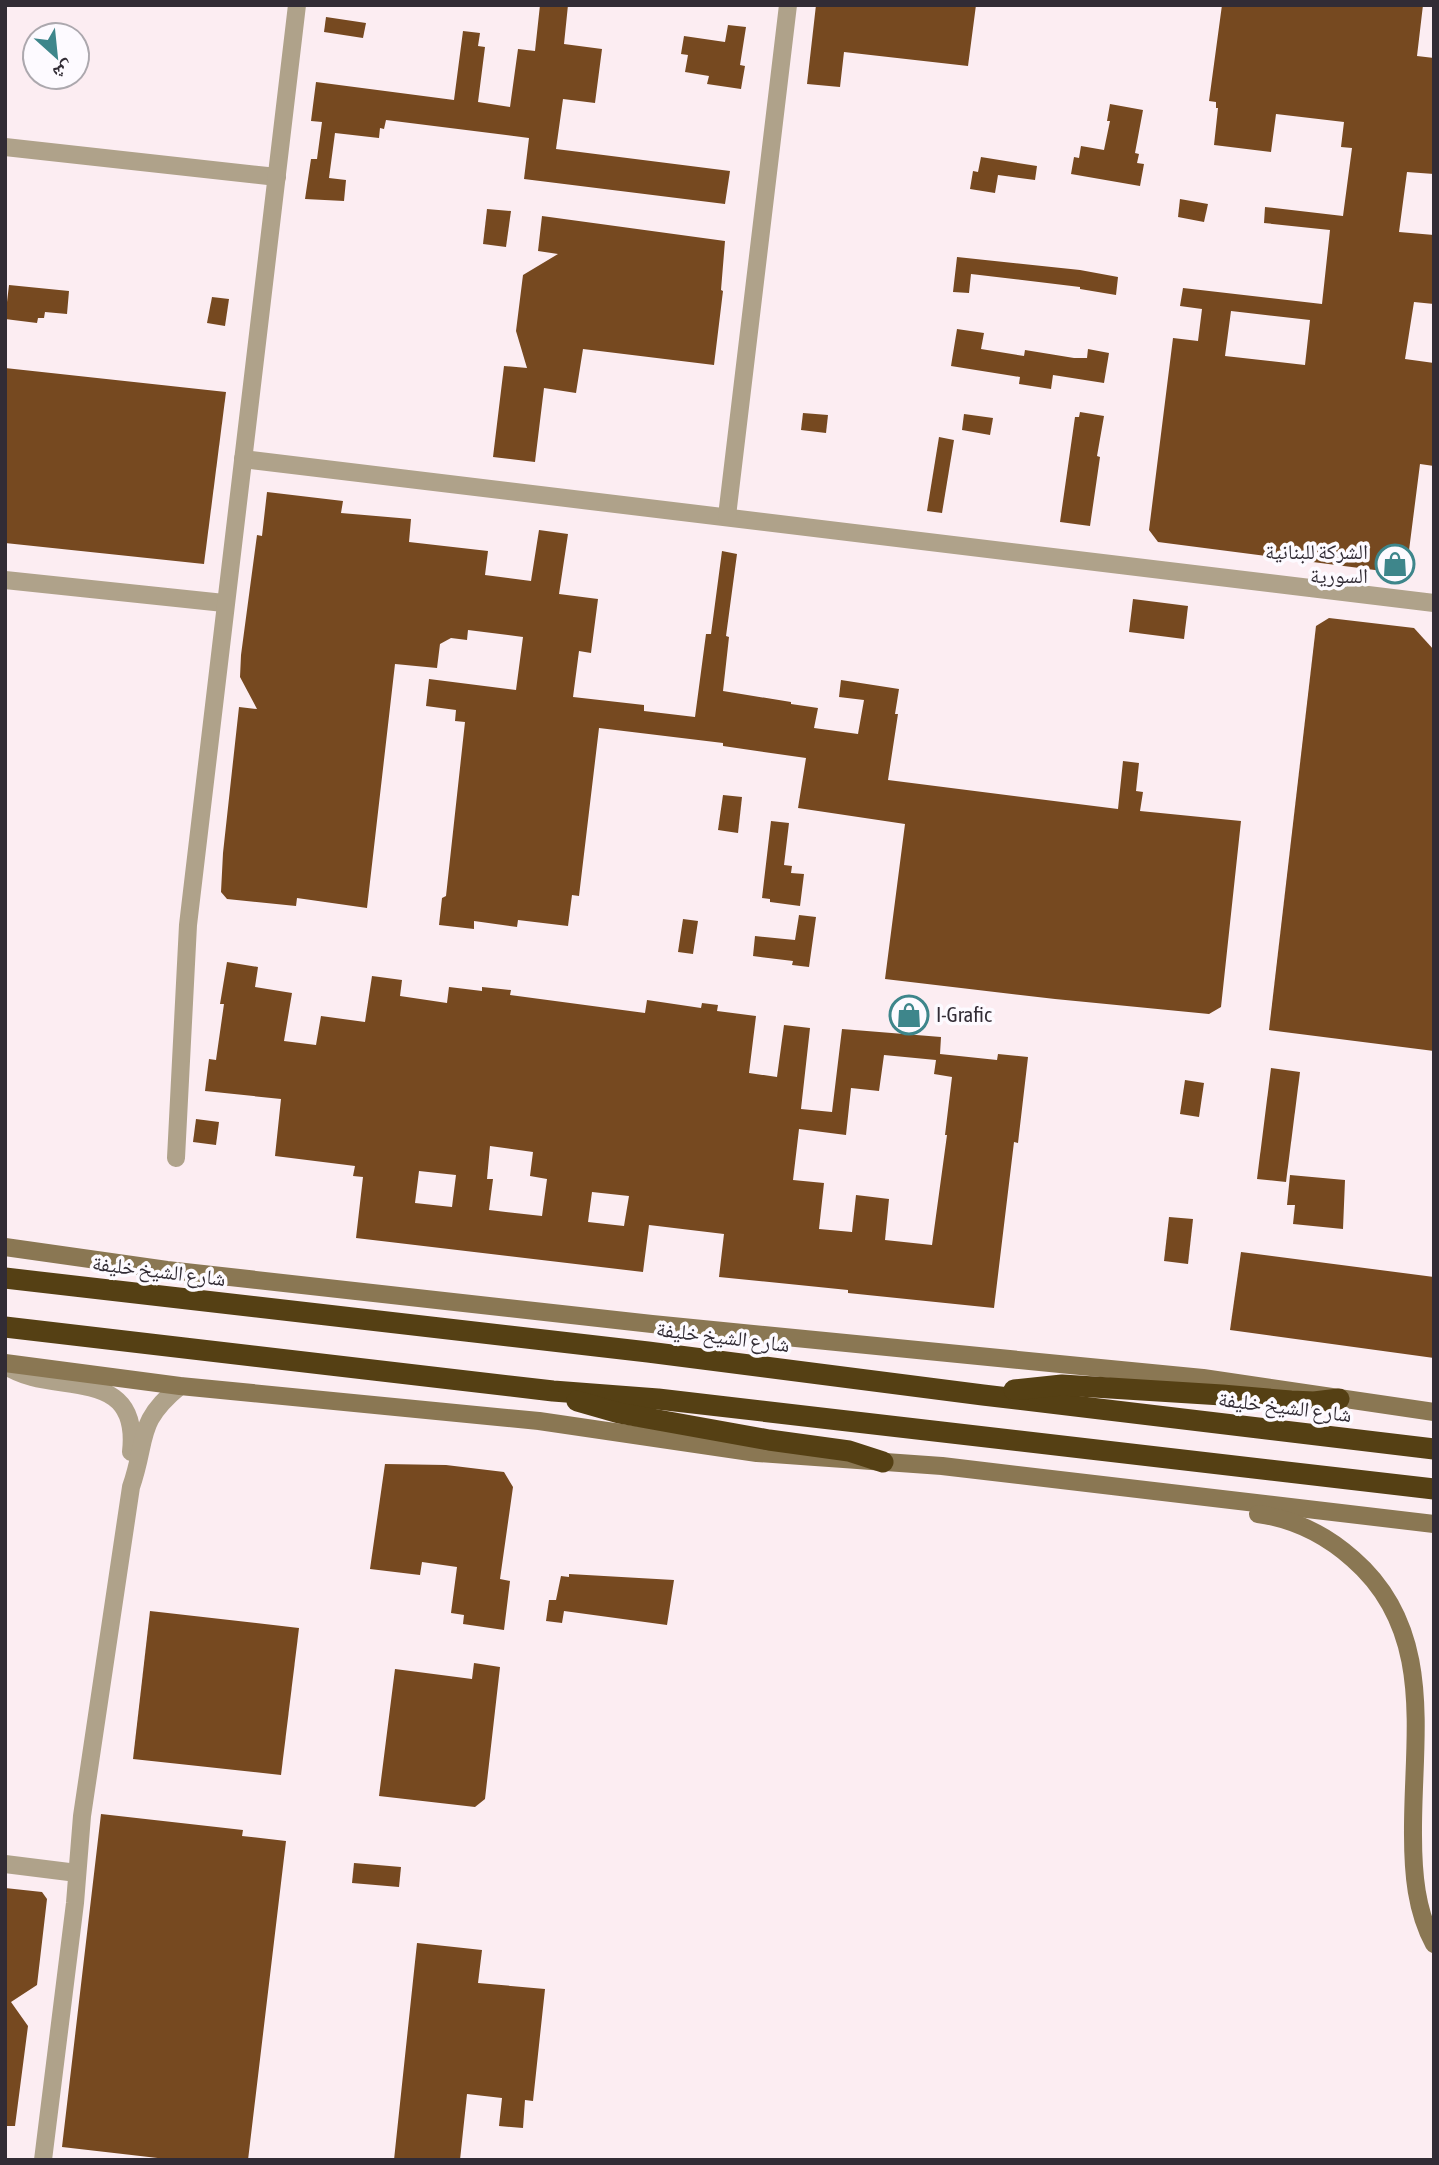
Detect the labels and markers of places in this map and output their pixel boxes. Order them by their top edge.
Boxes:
place label: الشركة للبنانية السورية [1265,539,1368,587]
shop icon: الشركة للبنانية السورية [1374,543,1416,585]
shop icon: I-Grafic [888,994,930,1036]
place label: I-Grafic [936,1002,992,1026]

